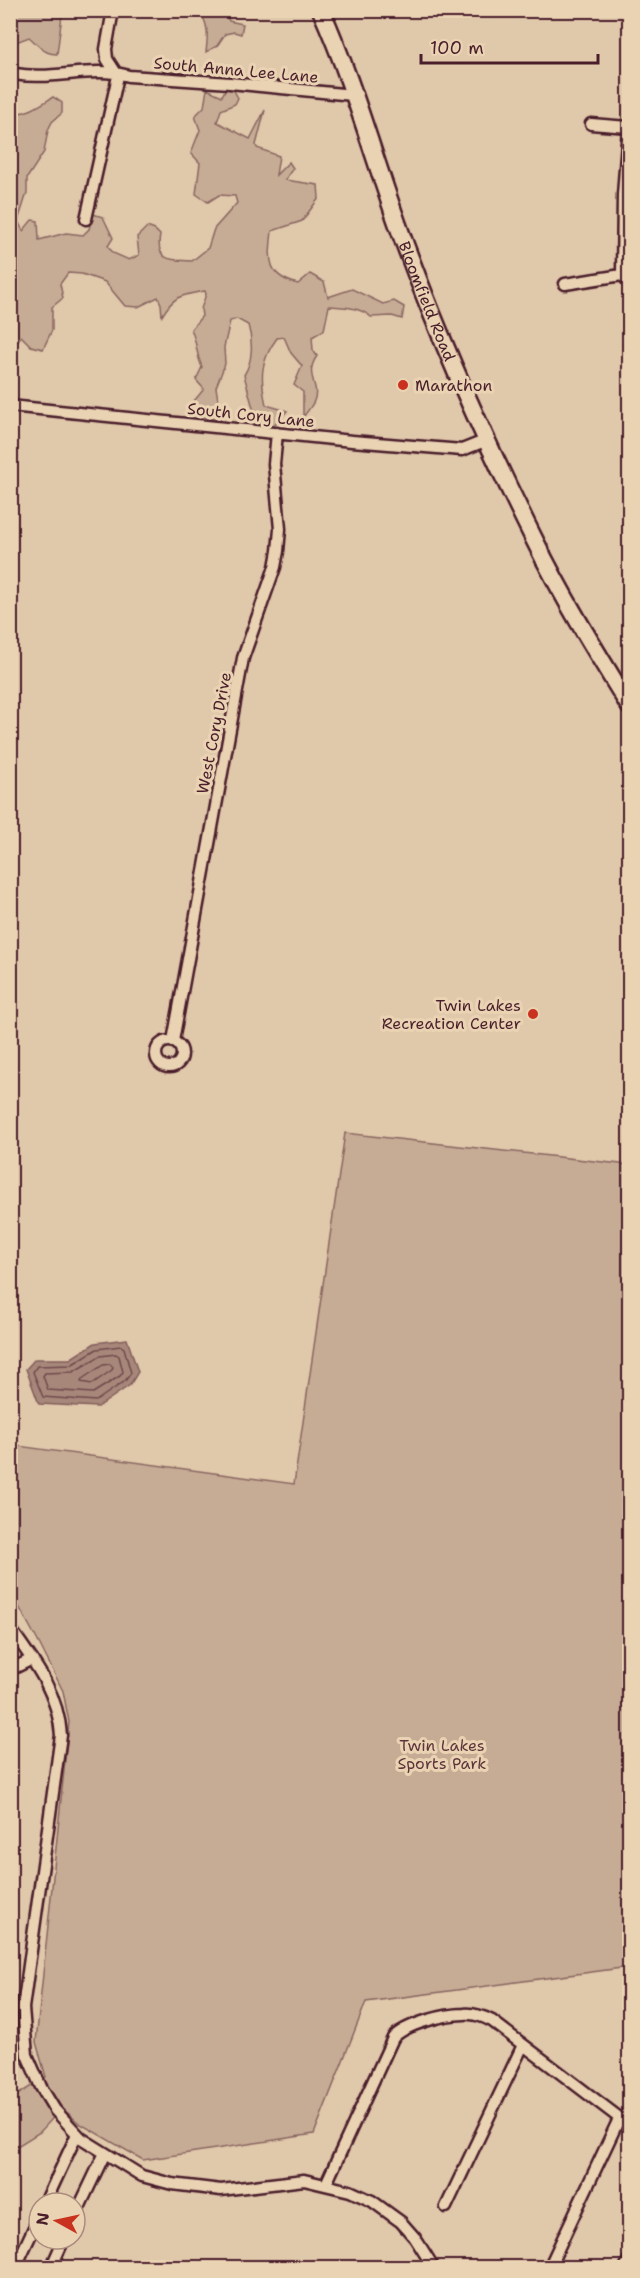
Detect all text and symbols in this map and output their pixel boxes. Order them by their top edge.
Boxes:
scale bar [421,27,598,65]
text: 100 m [430,36,484,60]
street label: South Anna Lee Lane [153,52,319,88]
street label: Bloomfield Road [394,238,461,364]
place label: Marathon [415,375,492,396]
marker: Marathon [396,378,410,392]
street label: South Cory Lane [186,398,316,432]
street label: West Cory Drive [192,670,236,796]
place label: Twin Lakes Recreation Center [382,995,521,1034]
marker: Twin Lakes Recreation Center [526,1007,540,1021]
park label: Twin Lakes Sports Park [398,1735,486,1774]
north arrow [27,2191,87,2251]
text: N [31,2211,54,2227]

